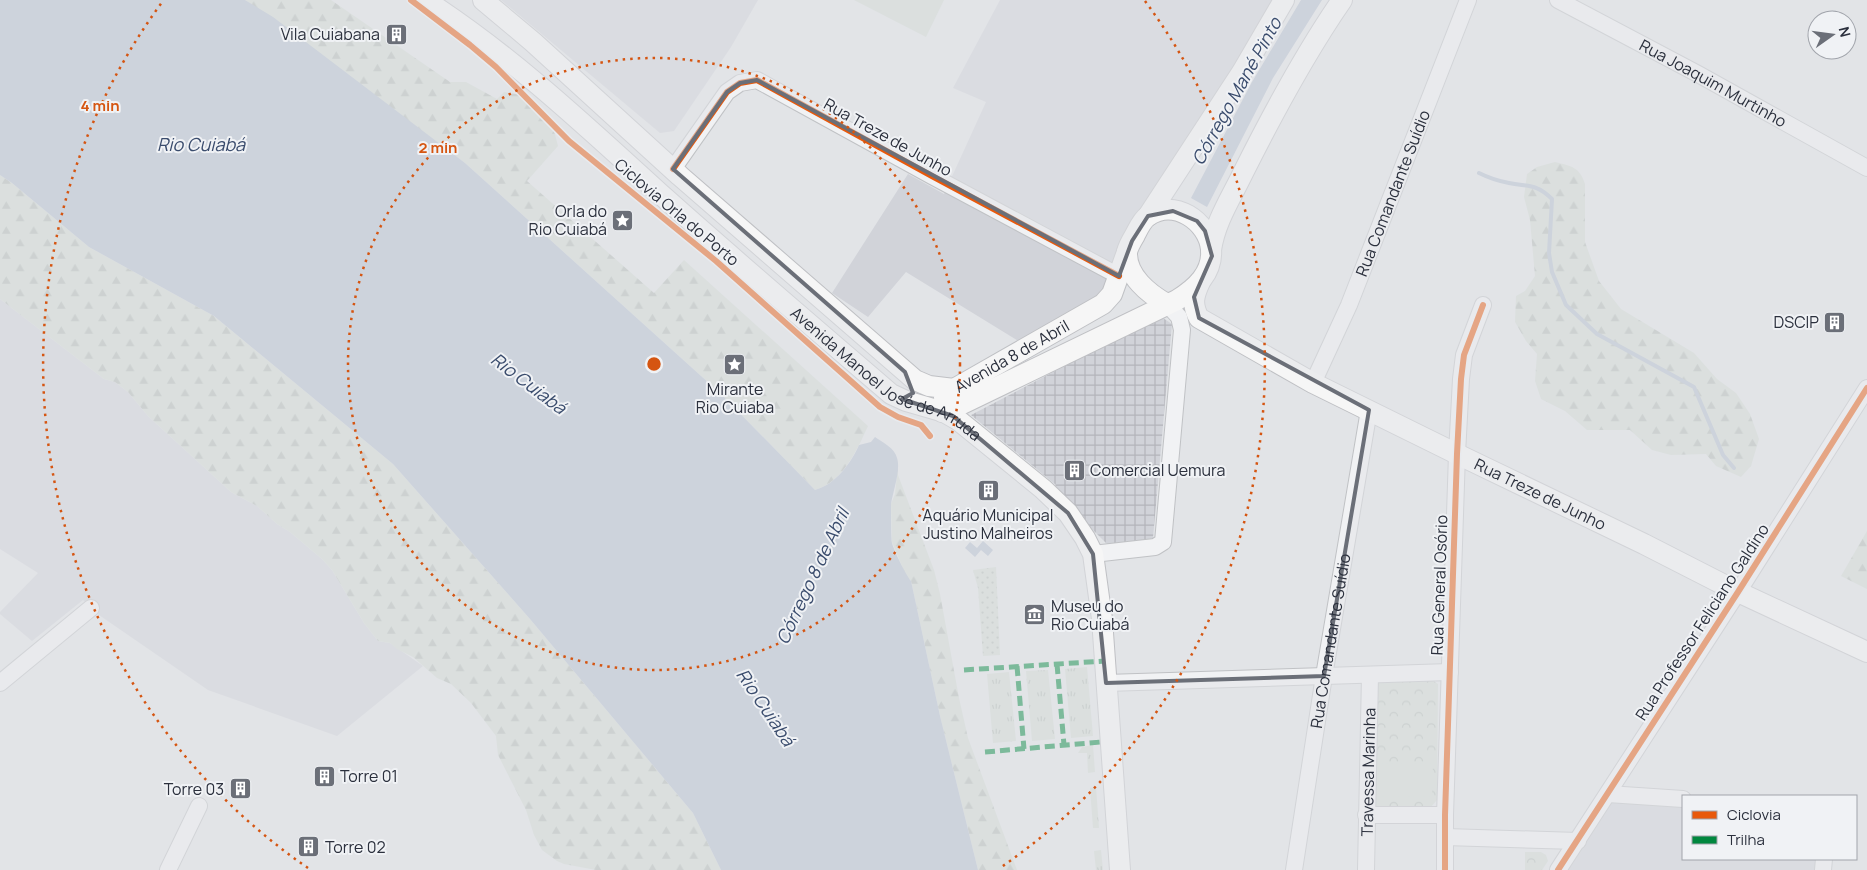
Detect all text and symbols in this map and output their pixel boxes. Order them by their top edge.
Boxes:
north arrow [1807,10,1857,60]
water label: Córrego Mané Pinto [1186,12,1287,169]
building icon: Vila Cuiabana [384,22,408,46]
place label: Vila Cuiabana [281,23,380,45]
text: N [1835,25,1856,39]
street label: Rua Joaquim Murtinho [1636,34,1791,132]
street label: Rua Treze de Junho [820,93,956,181]
text: 4 min [80,95,120,116]
street label: Rua Comandante Suídio [1350,107,1435,280]
water label: Rio Cuiabá [157,132,246,156]
text: 2 min [418,137,458,158]
street label: Ciclovia Orla do Porto [610,153,744,271]
place label: Orla do Rio Cuiabá [529,200,607,240]
place icon: Orla do Rio Cuiabá [611,208,635,232]
street label: Avenida Manoel José de Arruda [786,302,986,446]
building icon: DSCIP [1823,310,1847,334]
place label: DSCIP [1774,311,1819,333]
street label: Avenida 8 de Abril [950,315,1073,397]
water label: Rio Cuiabá [487,347,572,420]
place icon: Mirante Rio Cuiaba [723,353,747,377]
centre of rings [645,355,663,373]
place label: Mirante Rio Cuiaba [696,378,774,418]
street label: Rua Treze de Junho [1471,453,1610,535]
building icon: Comercial Uemura [1062,458,1086,482]
place label: Comercial Uemura [1090,459,1225,481]
building icon: Aquário Municipal Justino Malheiros [976,479,1000,503]
water label: Córrego 8 de Abril [770,502,855,648]
place label: Aquário Municipal Justino Malheiros [923,504,1053,544]
street label: Rua General Osório [1426,514,1452,656]
street label: Rua Professor Feliciano Galdino [1630,519,1774,725]
street label: Rua Comandante Suídio [1305,552,1356,730]
place label: Museu do Rio Cuiabá [1051,595,1129,635]
museum icon: Museu do Rio Cuiabá [1023,603,1047,627]
water label: Rio Cuiabá [731,664,801,751]
street label: Travessa Marinha [1356,707,1380,837]
building icon: Torre 01 [312,764,336,788]
place label: Torre 01 [340,765,398,787]
building icon: Torre 03 [228,777,252,801]
place label: Torre 03 [164,778,224,800]
legend [1682,795,1857,860]
text: Ciclovia [1727,804,1781,825]
text: Trilha [1727,829,1765,850]
building icon: Torre 02 [297,835,321,859]
place label: Torre 02 [325,836,386,858]

